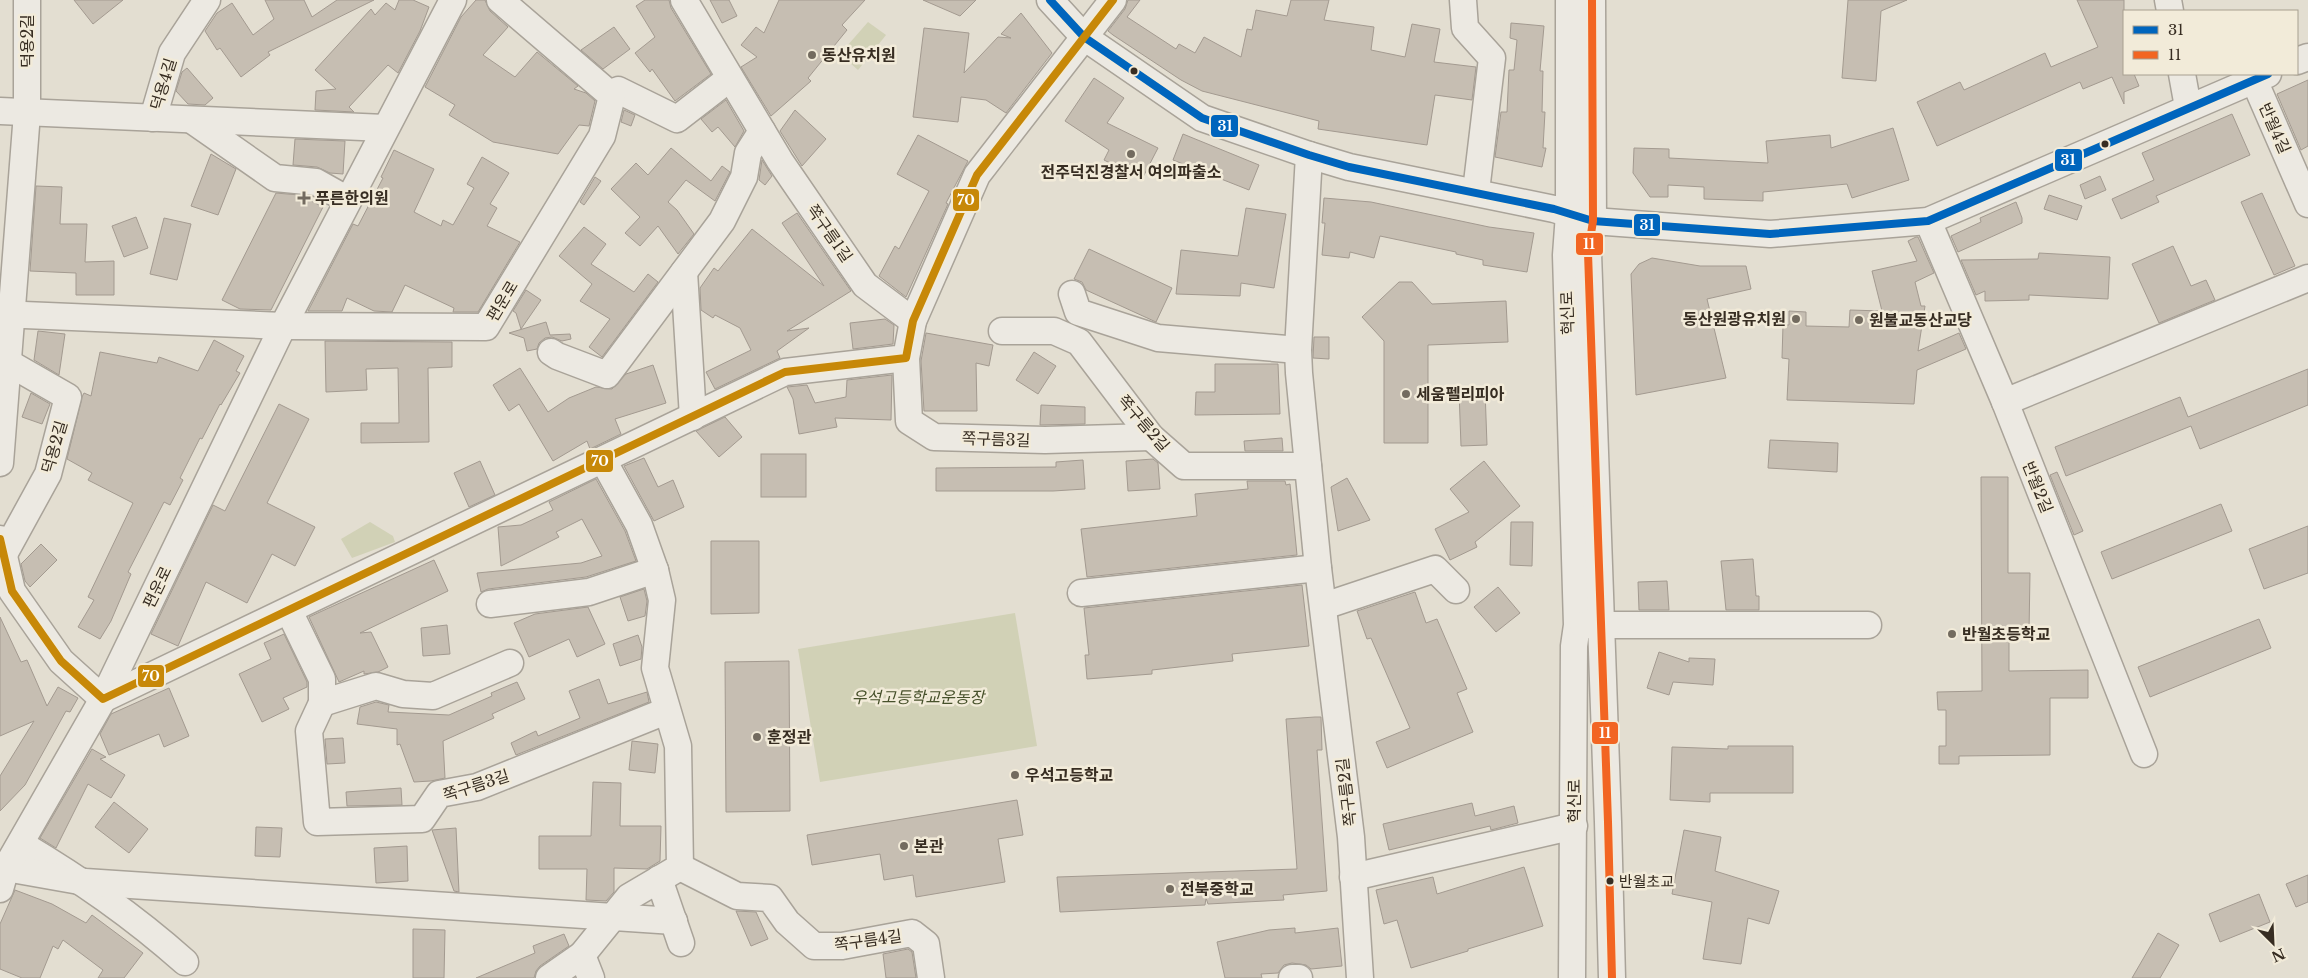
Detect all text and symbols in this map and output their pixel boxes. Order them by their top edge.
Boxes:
legend [2123,10,2298,75]
street label: 덕용2길 [17,14,37,68]
text: 31 [2168,20,2184,39]
place label: 동산유치원 [822,45,896,65]
text: 11 [2168,45,2181,64]
marker: 동산유치원 [806,49,818,61]
street label: 덕용4길 [146,55,180,113]
unlabelled marker [1129,66,1139,76]
street label: 반월4길 [2255,99,2295,157]
line badge: 31 [1210,114,1239,138]
text: 31 [1217,117,1233,135]
unlabelled marker [2100,139,2110,149]
marker: 전주덕진경찰서 여의파출소 [1125,148,1137,160]
line badge: 31 [2054,148,2083,172]
text: 31 [2060,151,2076,169]
place label: 전주덕진경찰서 여의파출소 [1041,162,1222,182]
place label: 푸른한의원 [315,188,389,208]
line badge: 70 [952,188,980,212]
marker: 푸른한의원 [297,191,311,205]
text: 70 [957,191,975,209]
street label: 쪽구름1길 [803,200,857,266]
line badge: 31 [1633,213,1661,237]
text: 31 [1639,216,1655,234]
line badge: 11 [1575,232,1604,256]
text: 11 [1583,235,1595,253]
street label: 편운로 [482,277,522,325]
street label: 혁신로 [1556,290,1578,335]
place label: 동산원광유치원 [1683,309,1786,329]
place label: 원불교동산교당 [1869,310,1972,330]
marker: 동산원광유치원 [1790,313,1802,325]
marker: 원불교동산교당 [1853,314,1865,326]
place label: 세움펠리피아 [1416,384,1505,404]
marker: 세움펠리피아 [1400,388,1412,400]
street label: 쪽구름2길 [1114,390,1174,456]
street label: 덕용2길 [37,418,71,476]
street label: 쪽구름3길 [961,428,1031,450]
line badge: 70 [585,449,614,473]
text: 70 [591,452,609,470]
street label: 반월2길 [2019,458,2057,516]
street label: 편운로 [138,563,176,611]
place label: 반월초등학교 [1962,624,2051,644]
marker: 반월초등학교 [1946,628,1958,640]
line badge: 70 [137,664,165,688]
text: 70 [142,667,160,685]
park label: 우석고등학교운동장 [852,687,987,707]
line badge: 11 [1591,721,1619,745]
text: 11 [1599,724,1611,742]
place label: 훈정관 [767,727,811,747]
marker: 훈정관 [751,731,763,743]
street label: 쪽구름2길 [1332,757,1360,827]
street label: 쪽구름3길 [440,765,512,805]
place label: 우석고등학교 [1025,765,1114,785]
marker: 우석고등학교 [1009,769,1021,781]
street label: 혁신로 [1564,779,1584,823]
place label: 본관 [914,836,944,856]
marker: 본관 [898,840,910,852]
place label: 반월초교 [1619,872,1674,891]
marker: 반월초교 [1605,876,1615,886]
place label: 전북중학교 [1180,879,1254,899]
marker: 전북중학교 [1164,883,1176,895]
north arrow [2248,918,2298,968]
street label: 쪽구름4길 [833,925,903,955]
text: N [2269,944,2288,966]

